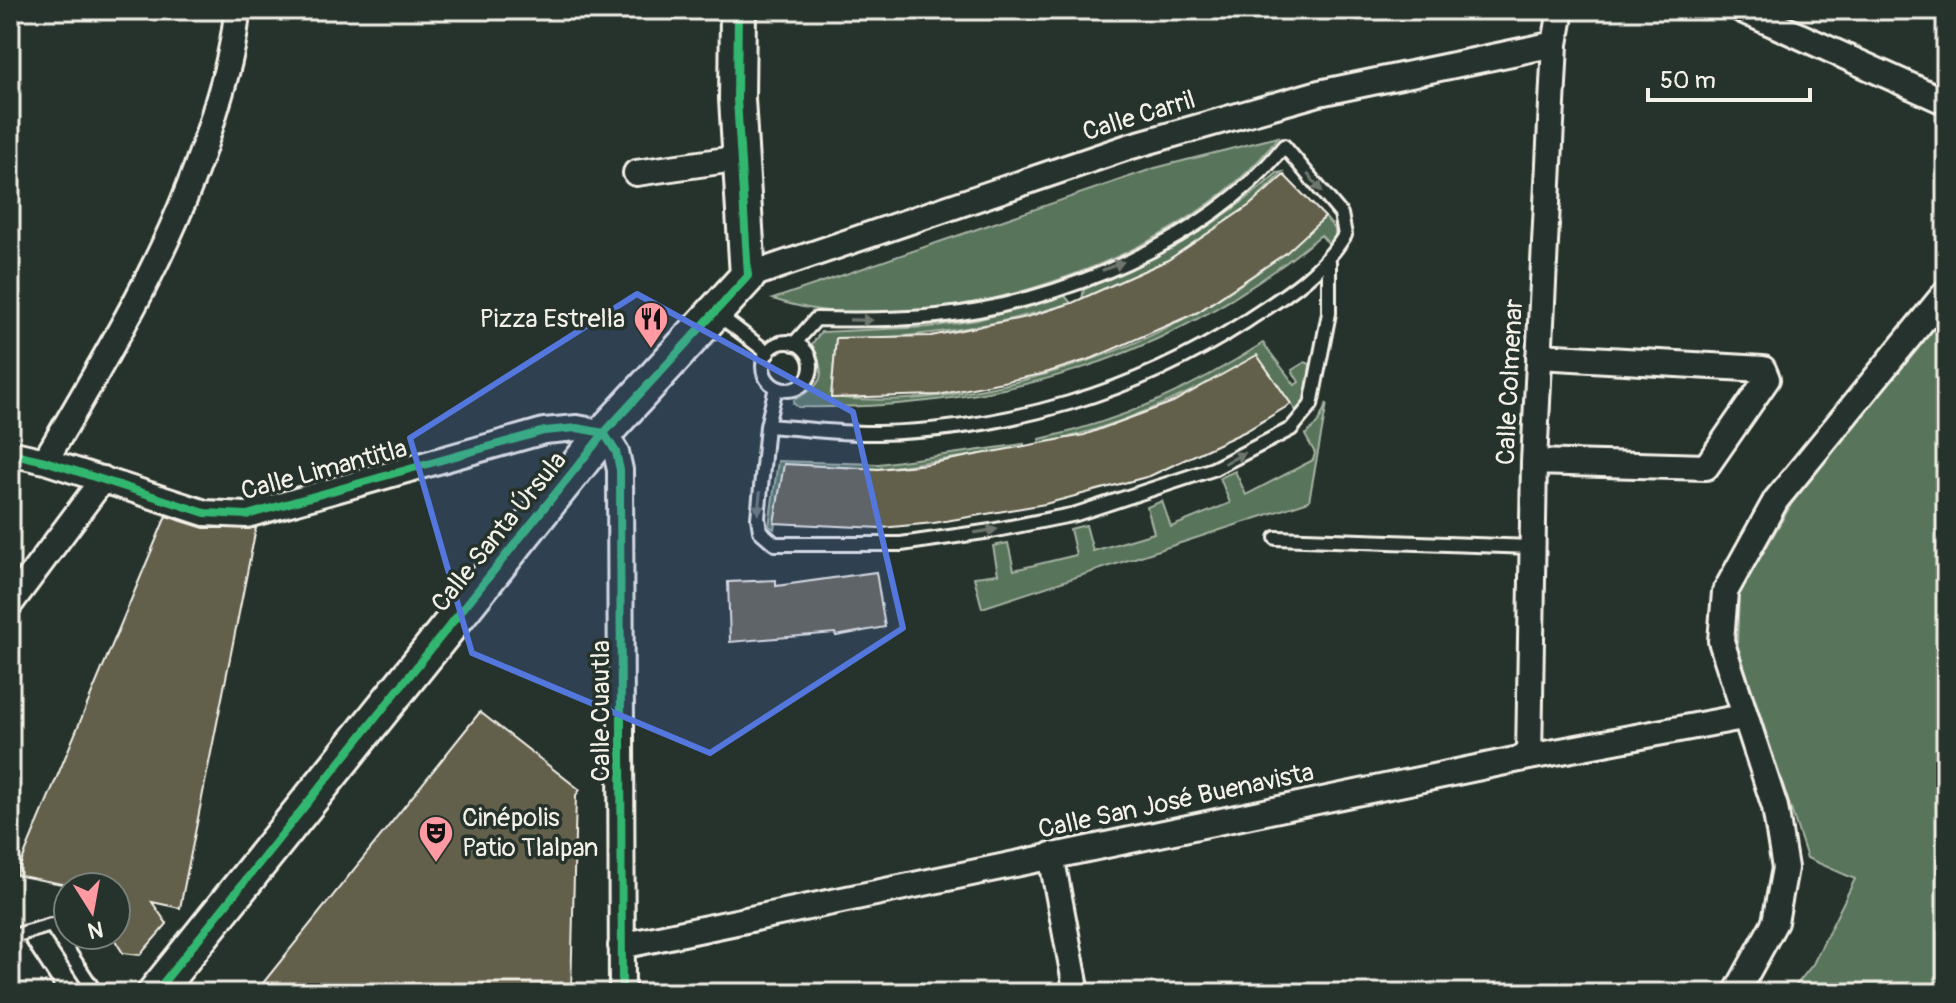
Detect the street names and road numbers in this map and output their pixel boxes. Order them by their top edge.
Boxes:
street label: Calle Carril [1079,84,1199,148]
street label: Calle Colmenar [1490,297,1530,466]
street label: Calle Limantitla [238,432,410,508]
street label: Calle Santa Úrsula [425,445,573,619]
street label: Calle Cuautla [585,640,617,782]
street label: Calle San José Buenavista [1035,756,1317,846]

